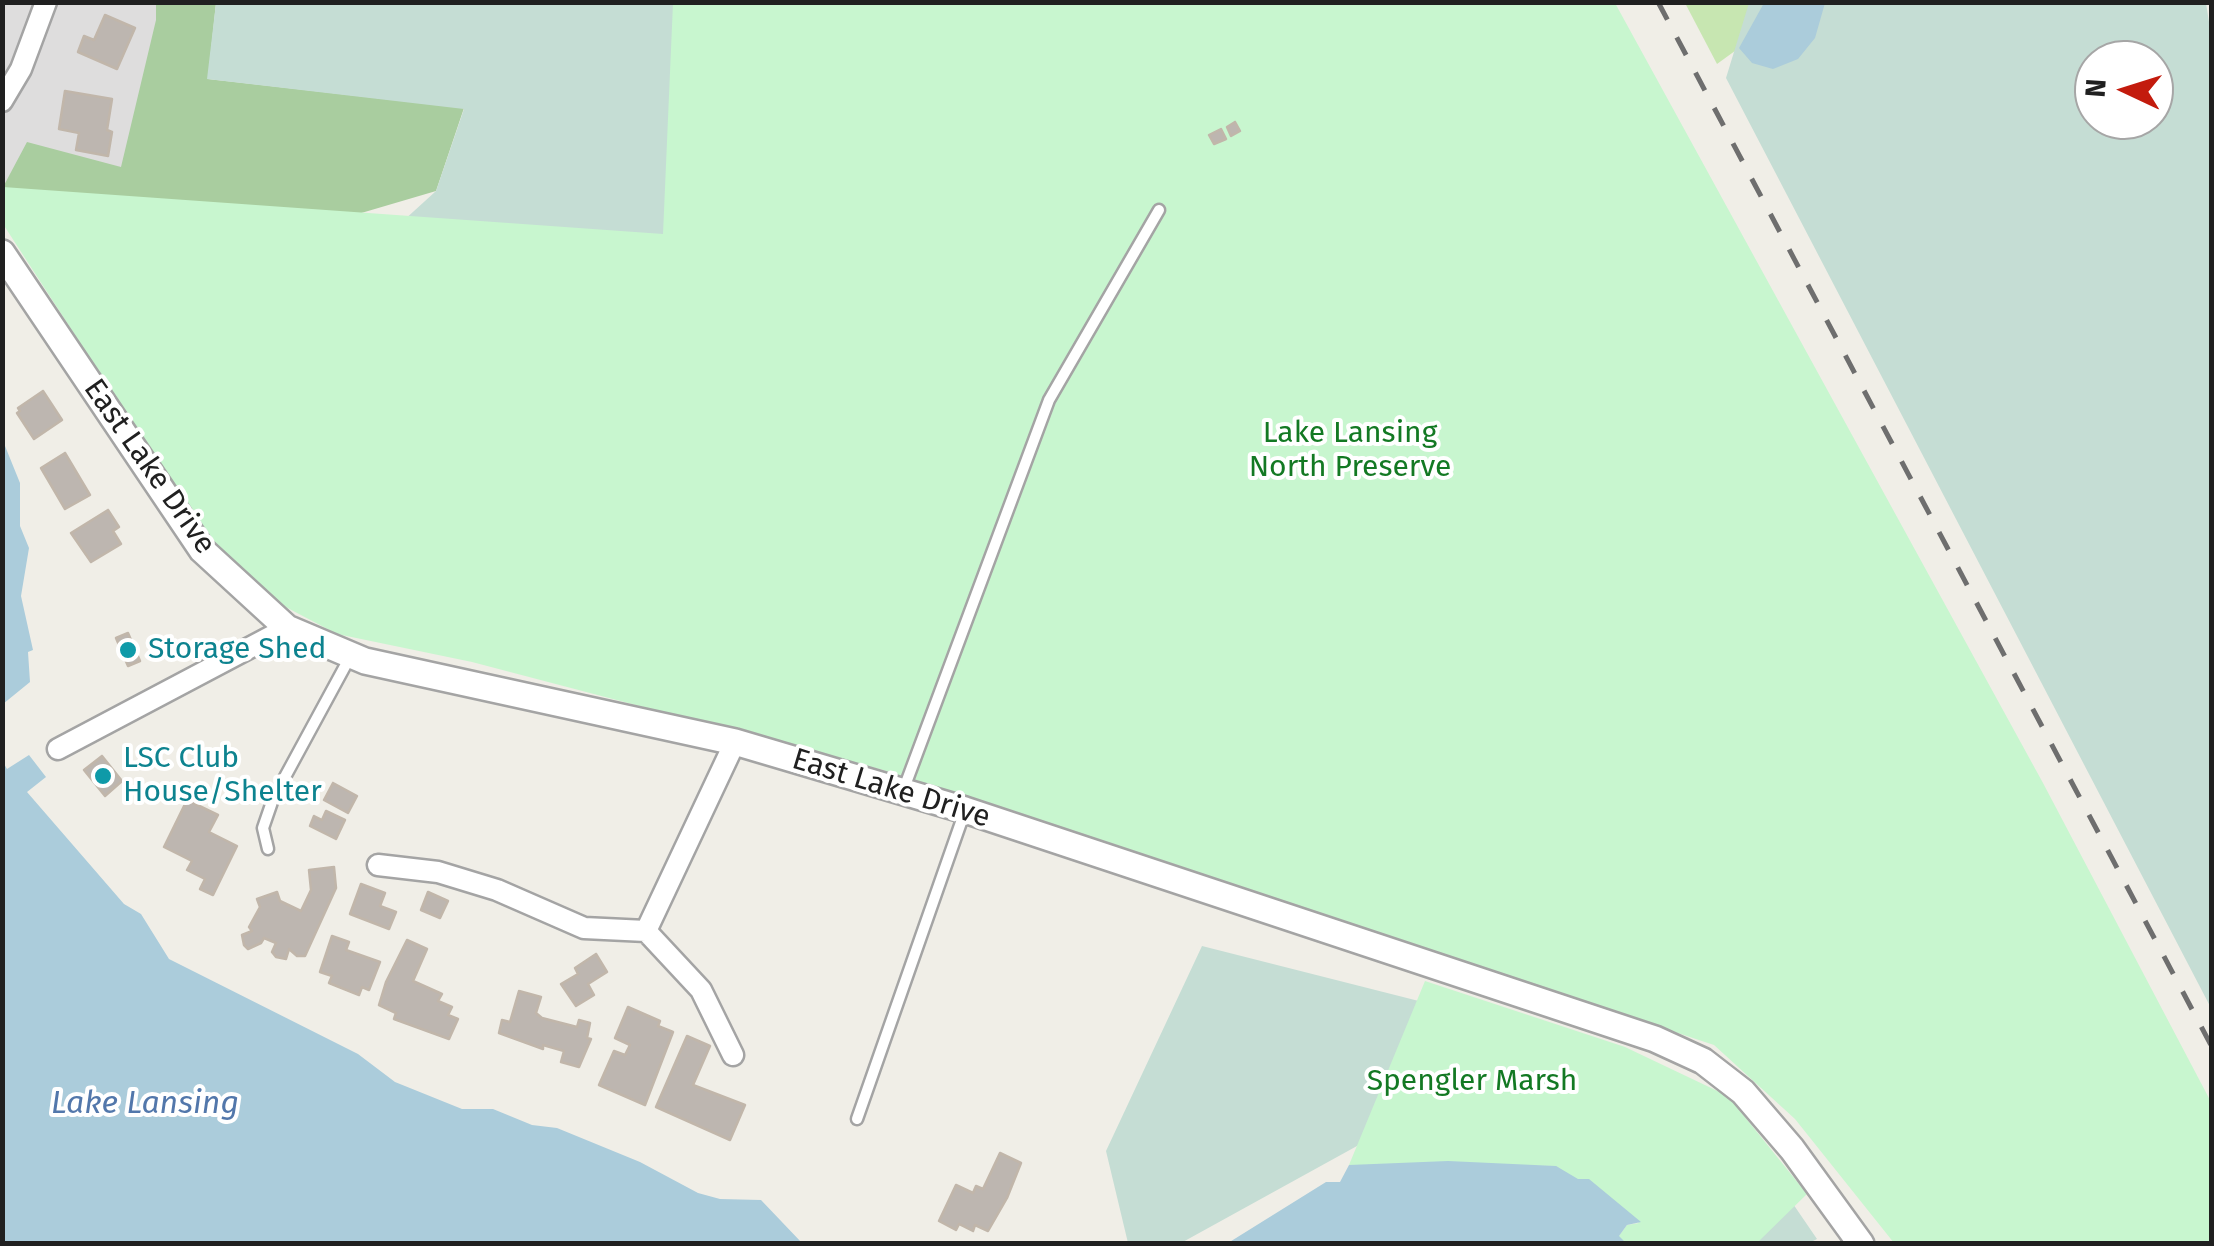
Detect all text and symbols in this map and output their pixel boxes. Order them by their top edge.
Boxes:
north arrow [2074,40,2174,140]
text: N [2078,78,2113,98]
street label: East Lake Drive [75,373,223,561]
park label: Lake Lansing North Preserve [1249,416,1451,486]
place label: Storage Shed [148,632,326,668]
marker: Storage Shed [117,639,139,661]
place label: LSC Club House/Shelter [123,741,322,812]
street label: East Lake Drive [788,742,994,836]
marker: LSC Club House/Shelter [92,765,114,787]
park label: Spengler Marsh [1367,1064,1577,1100]
water label: Lake Lansing [51,1085,239,1123]

